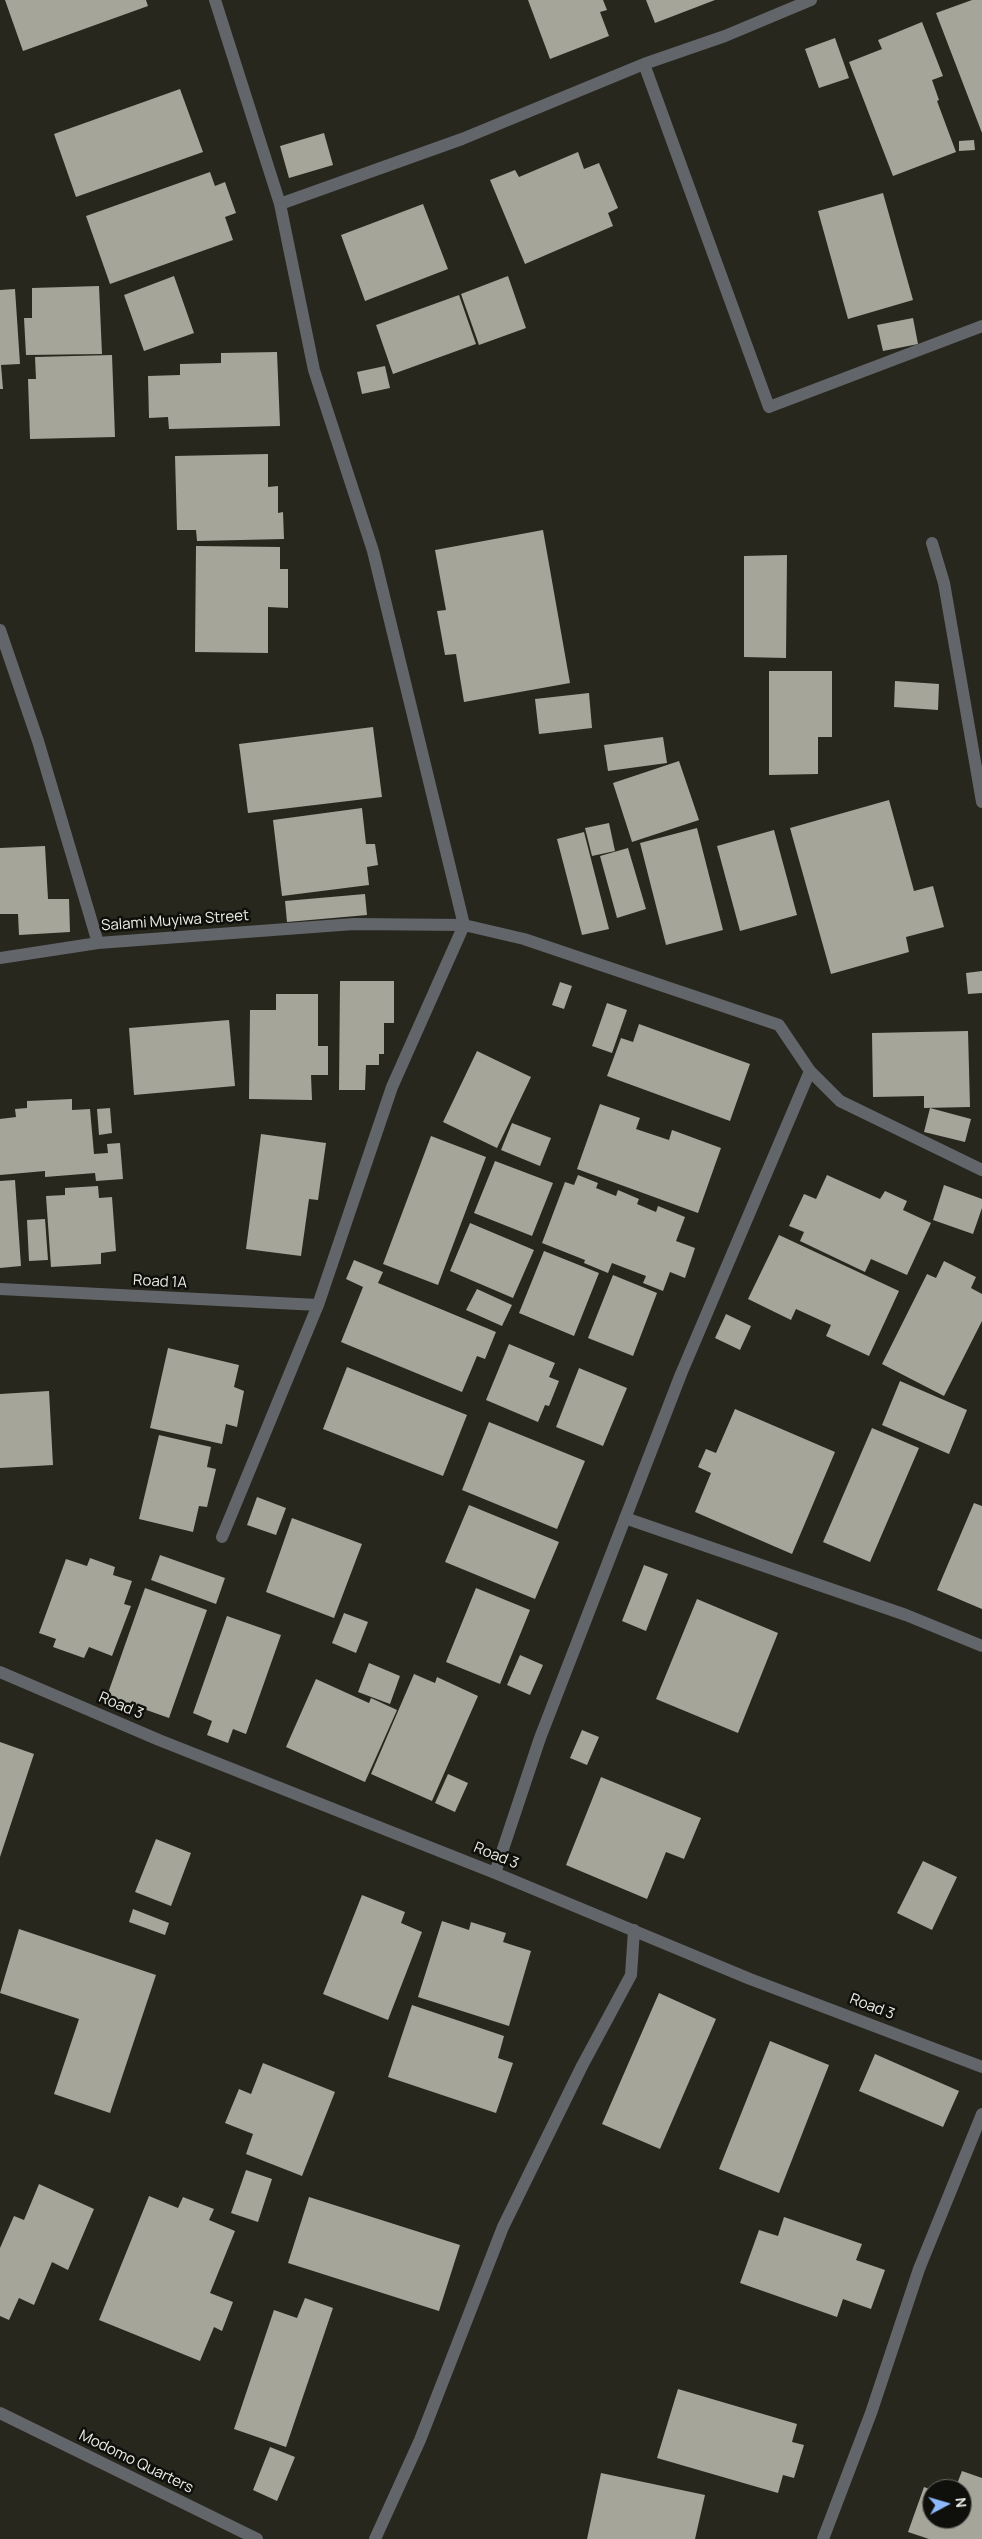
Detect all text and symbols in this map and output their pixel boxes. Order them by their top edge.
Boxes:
street label: Salami Muyiwa Street [101,907,249,935]
street label: Road 1A [133,1272,187,1292]
street label: Road 3 [96,1689,146,1723]
street label: Road 3 [471,1839,521,1873]
street label: Road 3 [847,1990,897,2024]
street label: Modomo Quarters [76,2427,196,2497]
north arrow [922,2479,972,2529]
text: N [951,2496,971,2508]

